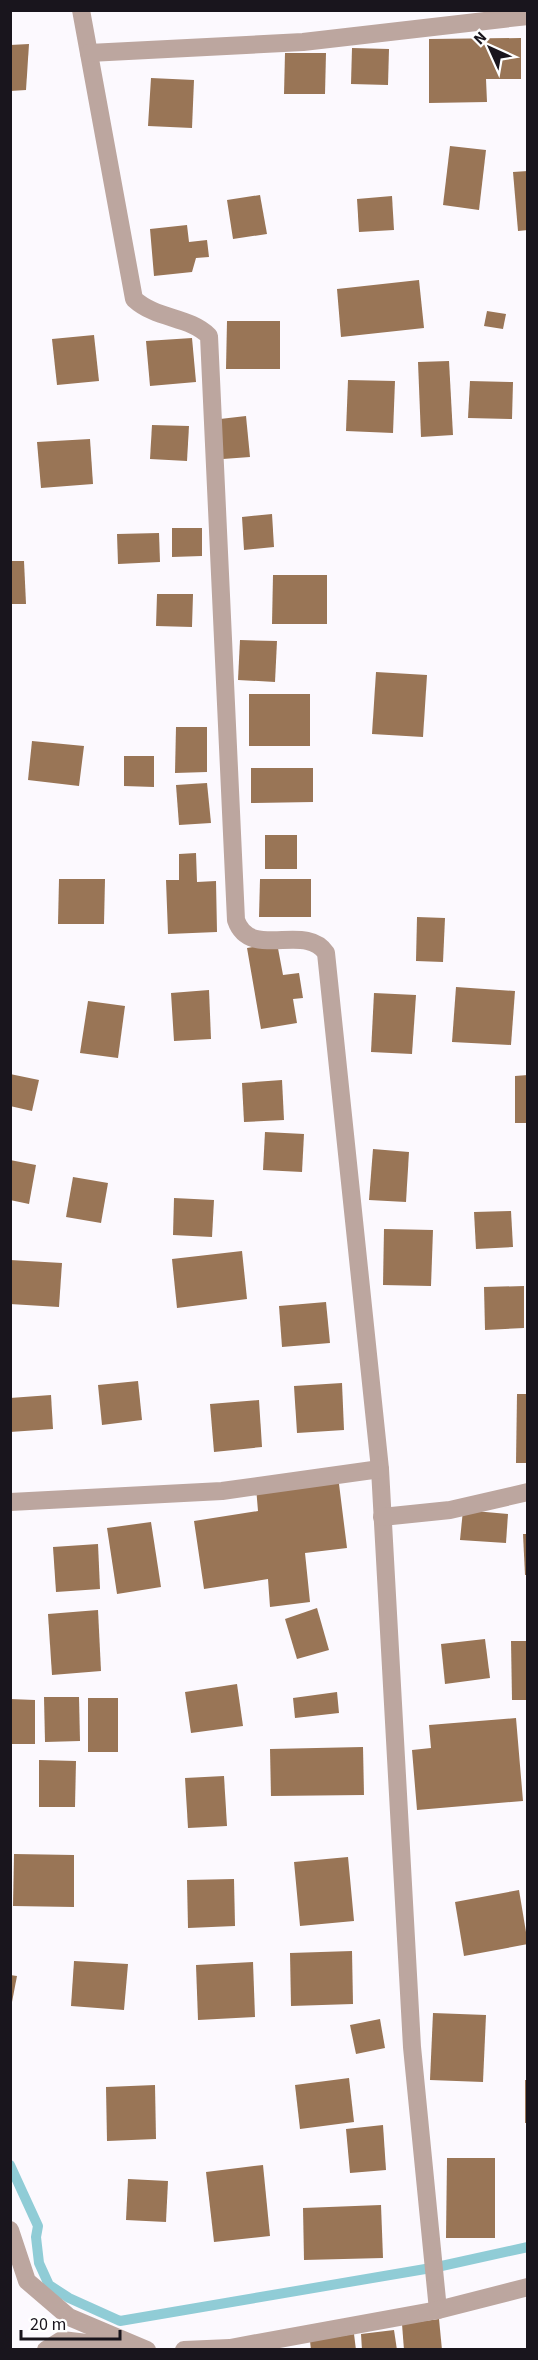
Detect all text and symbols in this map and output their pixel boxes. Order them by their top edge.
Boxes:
north arrow [460,18,520,78]
text: N [469,27,492,50]
scale bar [21,2303,120,2341]
text: 20 m [30,2312,66,2337]

